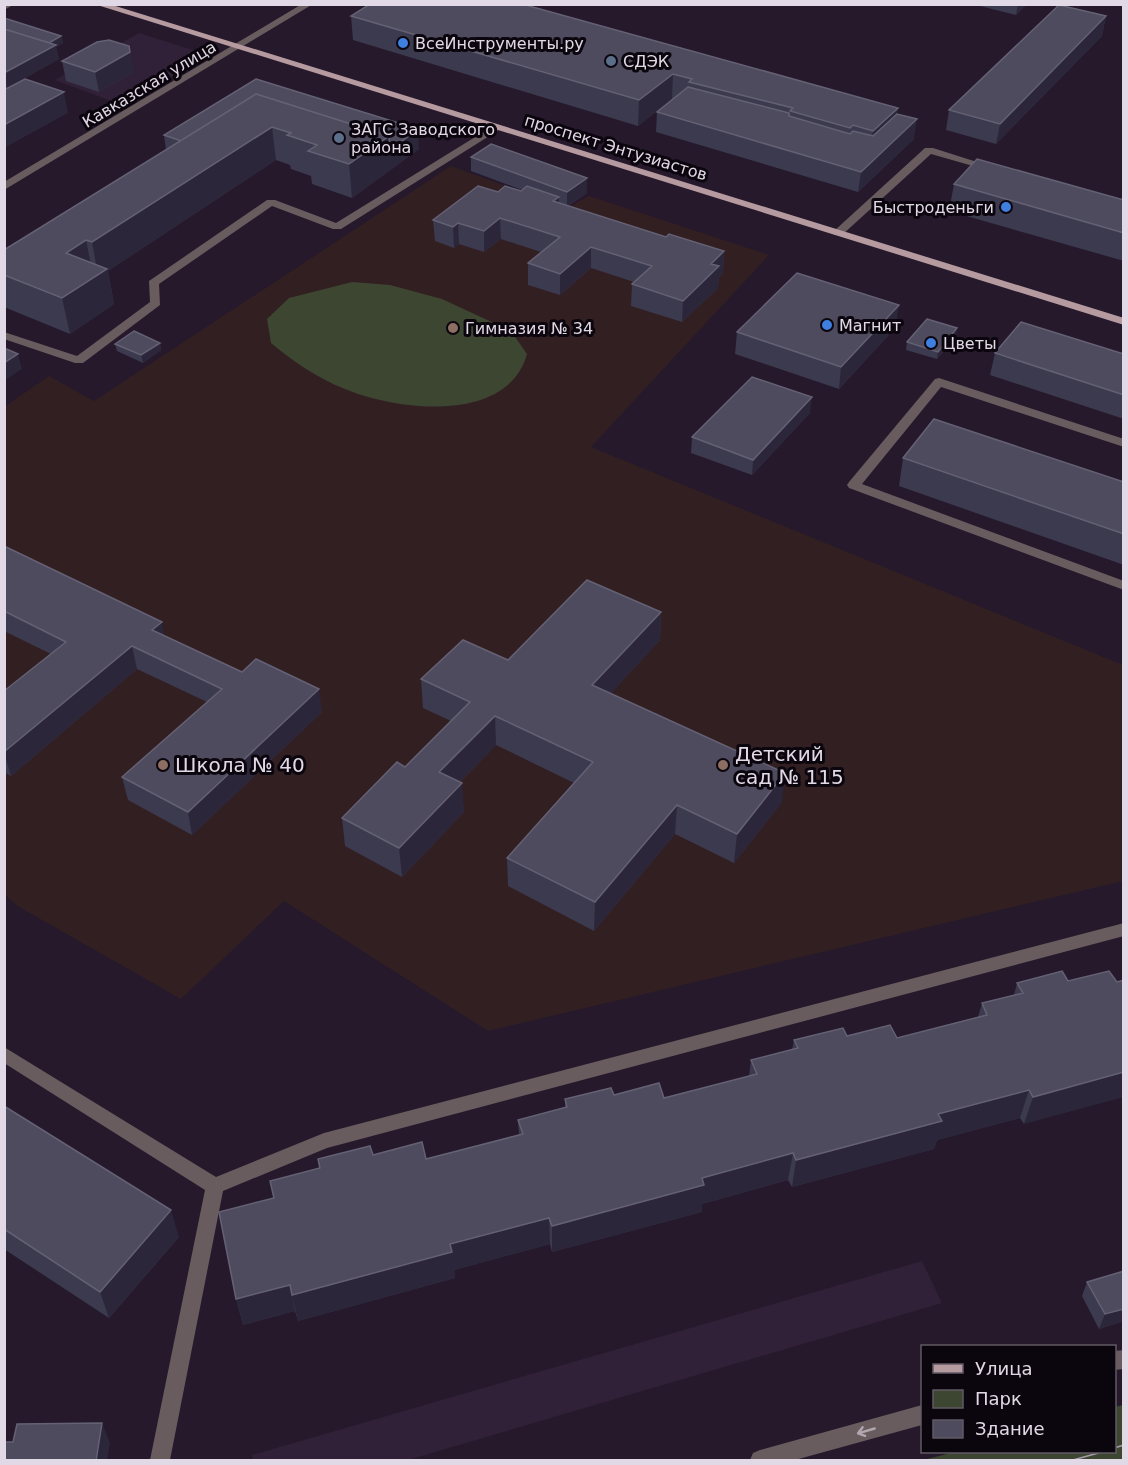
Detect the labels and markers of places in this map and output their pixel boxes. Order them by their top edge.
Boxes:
place label: ВсеИнструменты.ру [415,34,584,53]
marker: ВсеИнструменты.ру [396,36,410,50]
place label: СДЭК [623,52,670,71]
marker: СДЭК [604,54,618,68]
place label: ЗАГС Заводского района [351,120,495,157]
marker: ЗАГС Заводского района [332,131,346,145]
place label: Быстроденьги [873,198,994,217]
marker: Быстроденьги [999,200,1013,214]
place label: Магнит [839,316,901,335]
marker: Магнит [820,318,834,332]
place label: Гимназия № 34 [465,319,593,338]
marker: Гимназия № 34 [446,321,460,335]
place label: Цветы [943,334,997,353]
marker: Цветы [924,336,938,350]
place label: Детский сад № 115 [735,742,844,789]
place label: Школа № 40 [175,753,305,777]
marker: Школа № 40 [156,758,170,772]
marker: Детский сад № 115 [716,758,730,772]

